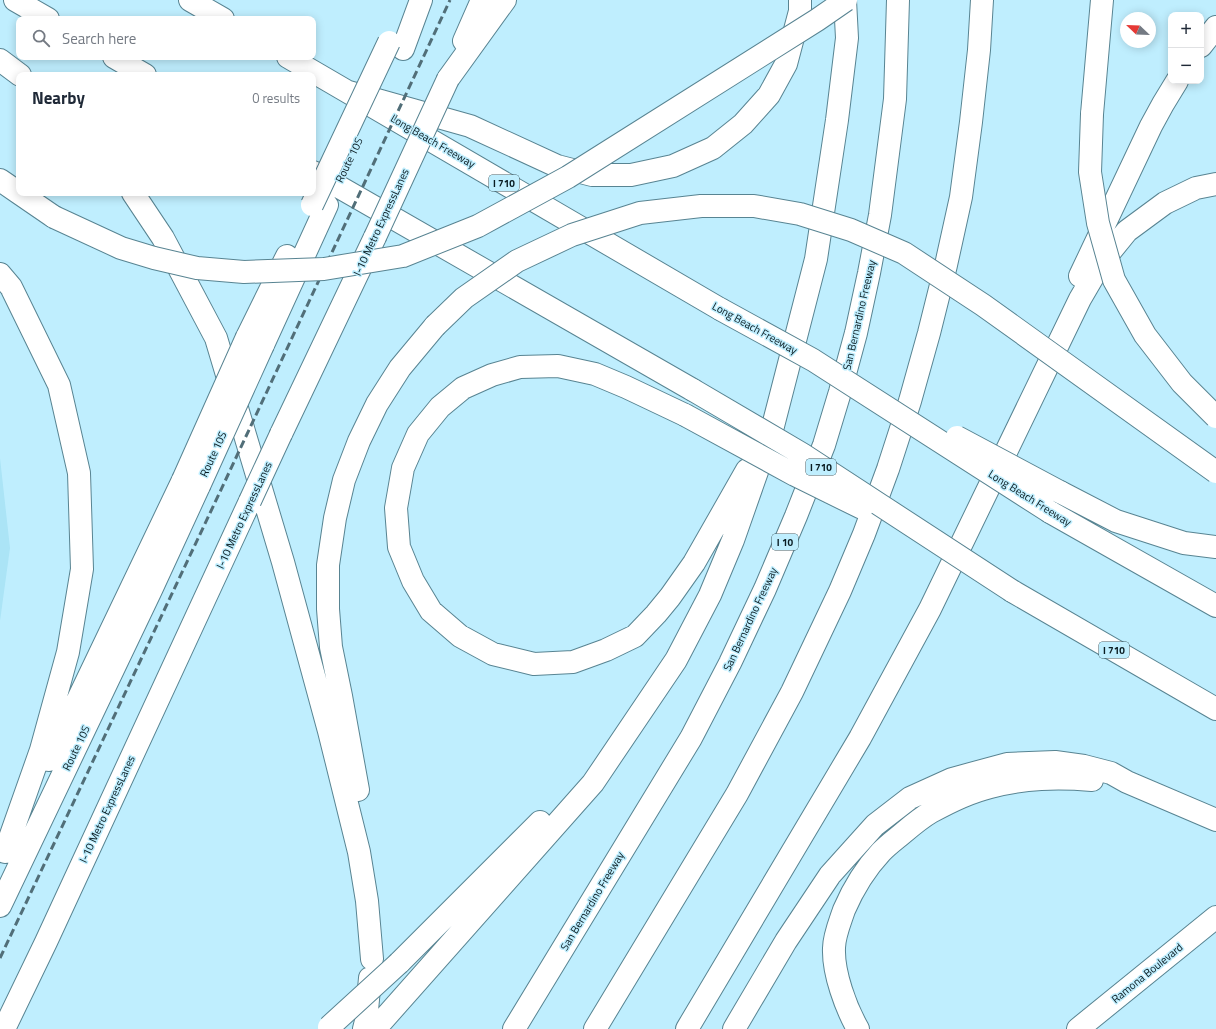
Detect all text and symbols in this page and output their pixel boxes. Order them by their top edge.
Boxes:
north arrow [1120,12,1156,48]
map controls [1168,12,1204,84]
button: + [1168,12,1204,48]
search box [16,16,316,60]
icon: search [30,27,52,49]
text: Search here [62,27,136,50]
button: − [1168,48,1204,84]
text: Nearby [32,85,85,111]
text: 0 results [252,88,300,108]
street label: Long Beach Freeway [388,110,479,172]
street label: Route 10S [331,135,367,185]
street label: I-10 Metro ExpressLanes [349,166,413,278]
road number: I 710 [489,175,519,191]
street label: San Bernardino Freeway [839,258,880,372]
street label: Long Beach Freeway [709,298,801,358]
street label: Route 10S [196,429,231,479]
street label: I-10 Metro ExpressLanes [212,459,276,571]
road number: I 710 [806,459,836,475]
street label: Long Beach Freeway [985,466,1075,530]
road number: I 10 [772,534,798,550]
street label: San Bernardino Freeway [719,564,781,673]
road number: I 710 [1099,642,1129,658]
street label: Route 10S [58,723,94,773]
street label: I-10 Metro ExpressLanes [75,753,139,865]
street label: San Bernardino Freeway [556,848,628,953]
street label: Ramona Boulevard [1108,939,1186,1007]

